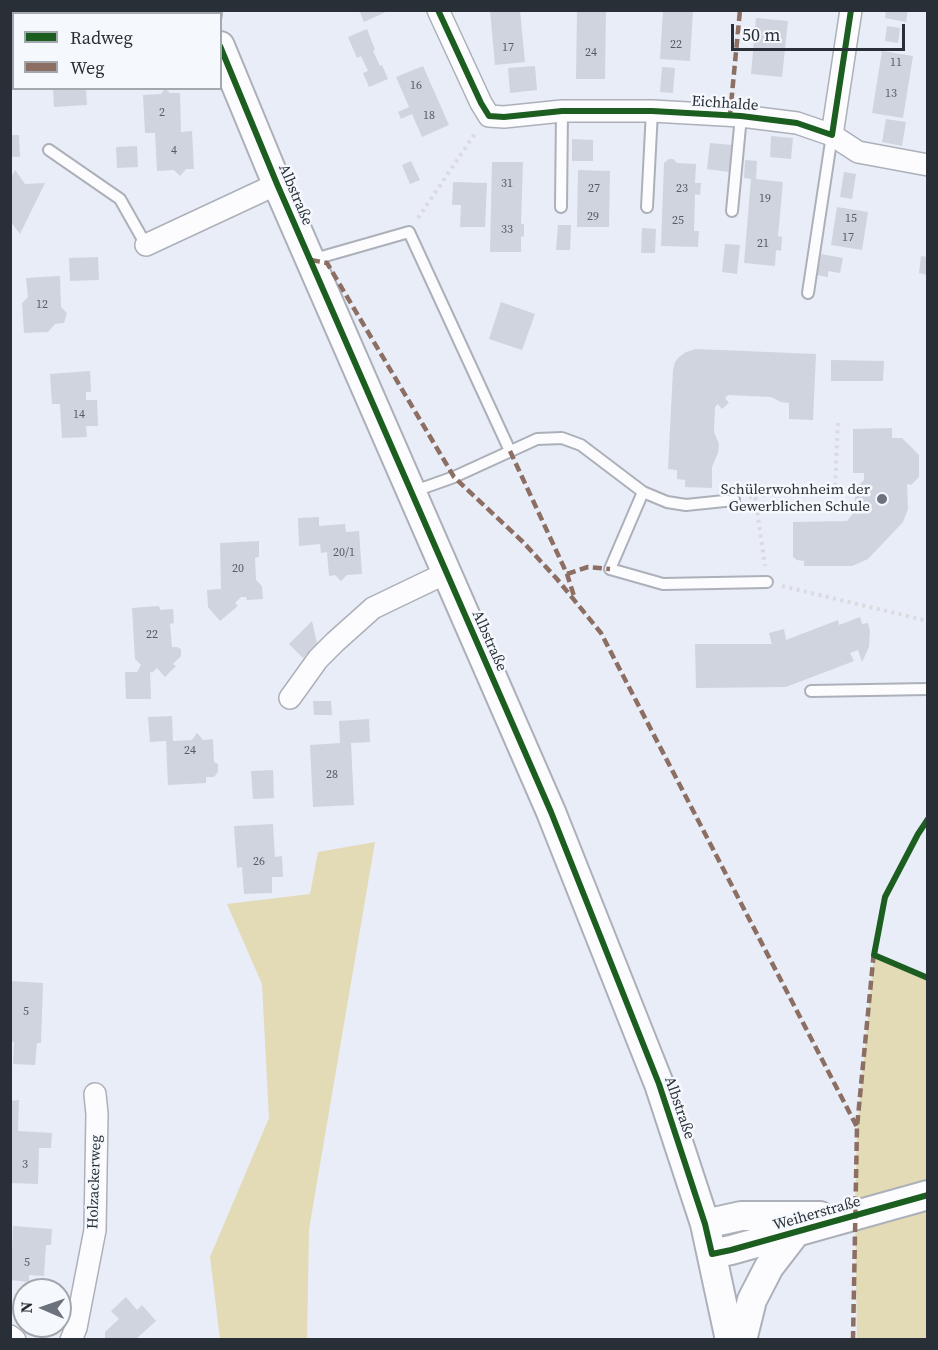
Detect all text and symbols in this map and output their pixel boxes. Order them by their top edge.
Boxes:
legend [12,12,222,90]
scale bar [734,12,908,50]
text: 50 m [742,22,780,47]
text: Radweg [70,25,133,50]
house number: 22 [670,38,682,52]
house number: 17 [502,41,514,55]
house number: 24 [585,46,597,60]
text: Weg [70,55,105,80]
house number: 11 [890,56,902,70]
house number: 16 [410,79,422,93]
house number: 13 [885,87,897,101]
street label: Eichhalde [691,93,759,115]
house number: 2 [159,106,165,120]
house number: 18 [423,109,435,123]
house number: 4 [171,144,177,158]
street label: Albstraße [274,162,316,228]
house number: 31 [501,177,513,191]
house number: 27 [588,182,600,196]
house number: 23 [676,182,688,196]
house number: 19 [759,192,771,206]
house number: 29 [587,210,599,224]
house number: 15 [845,212,857,226]
house number: 25 [672,214,684,228]
house number: 33 [501,223,513,237]
house number: 17 [842,231,854,245]
house number: 21 [757,237,769,251]
house number: 12 [36,298,48,312]
house number: 14 [73,408,85,422]
place label: Schülerwohnheim der Gewerblichen Schule [721,481,870,516]
marker: Schülerwohnheim der Gewerblichen Schule [875,492,889,506]
house number: 20/1 [333,546,355,560]
house number: 20 [232,562,244,576]
street label: Albstraße [468,608,510,674]
house number: 22 [146,628,158,642]
house number: 24 [184,744,196,758]
house number: 28 [326,768,338,782]
house number: 26 [253,855,265,869]
house number: 5 [23,1005,29,1019]
street label: Albstraße [660,1074,698,1142]
street label: Holzackerweg [84,1135,106,1229]
house number: 3 [22,1158,28,1172]
street label: Weiherstraße [771,1193,863,1235]
house number: 5 [24,1256,30,1270]
north arrow [12,1278,72,1338]
text: N [15,1301,37,1314]

